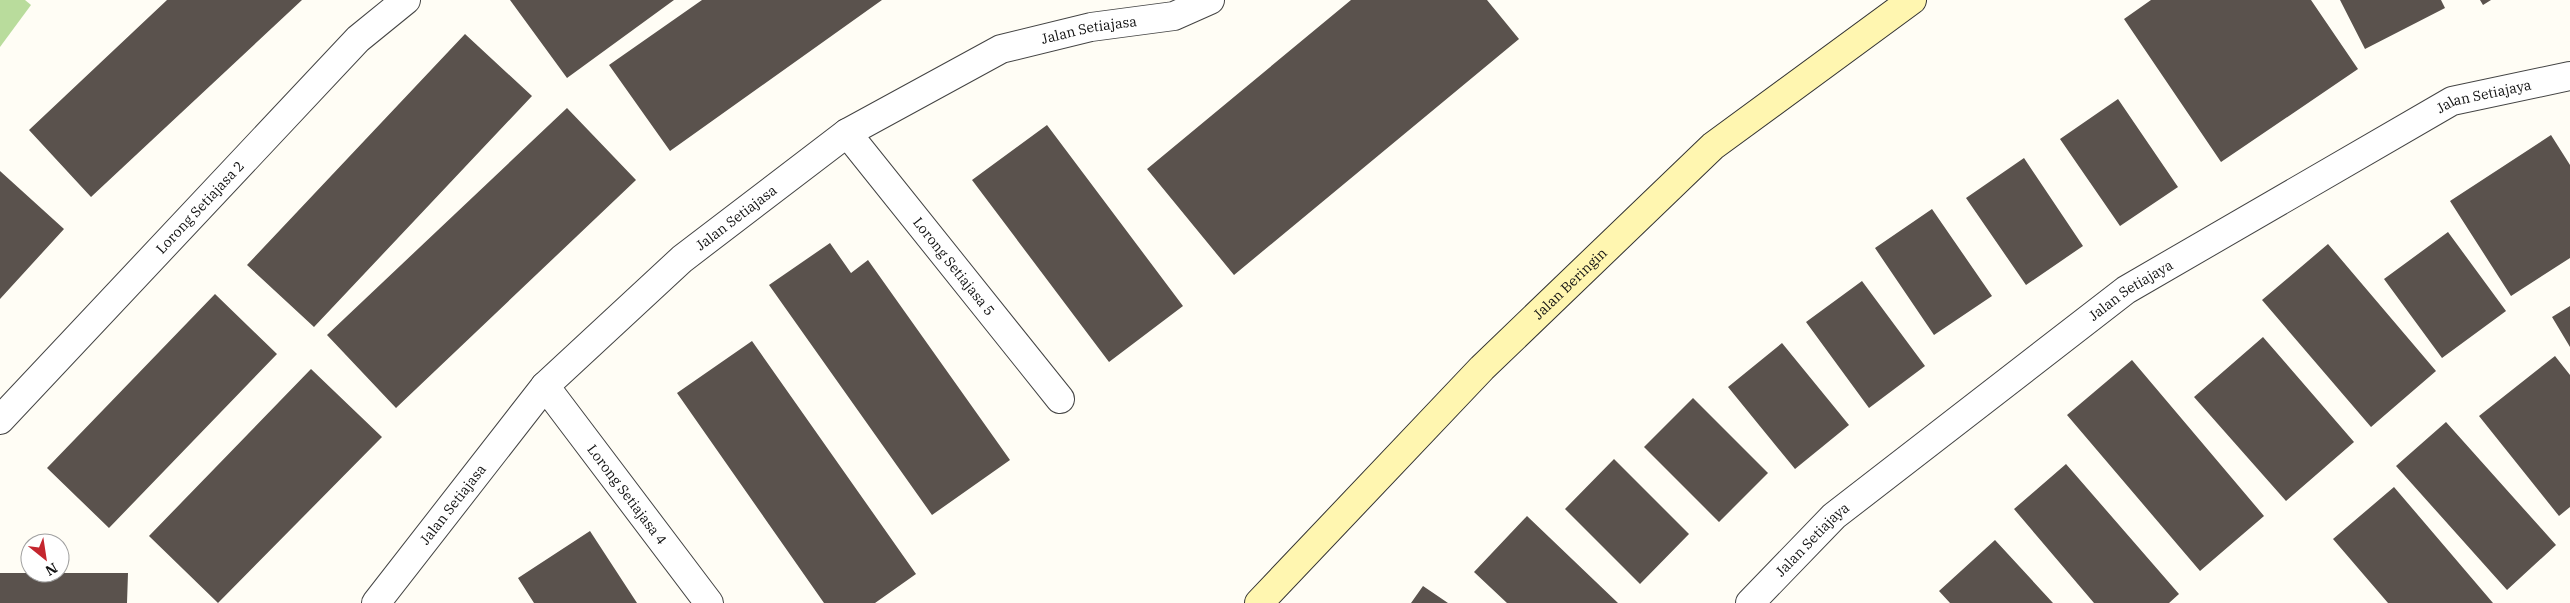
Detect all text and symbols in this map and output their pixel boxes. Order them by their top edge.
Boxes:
street label: Jalan Setiajasa [1039,12,1138,48]
street label: Jalan Setiajaya [2433,75,2533,117]
street label: Lorong Setiajasa 2 [152,157,248,257]
street label: Jalan Setiajasa [692,181,781,254]
street label: Lorong Setiajasa 5 [909,214,999,319]
street label: Jalan Beringin [1529,244,1611,323]
street label: Jalan Setiajaya [2085,256,2176,325]
street label: Lorong Setiajasa 4 [583,441,671,548]
street label: Jalan Setiajasa [416,460,490,548]
street label: Jalan Setiajaya [1771,498,1853,580]
north arrow [20,533,70,583]
text: N [42,559,61,580]

